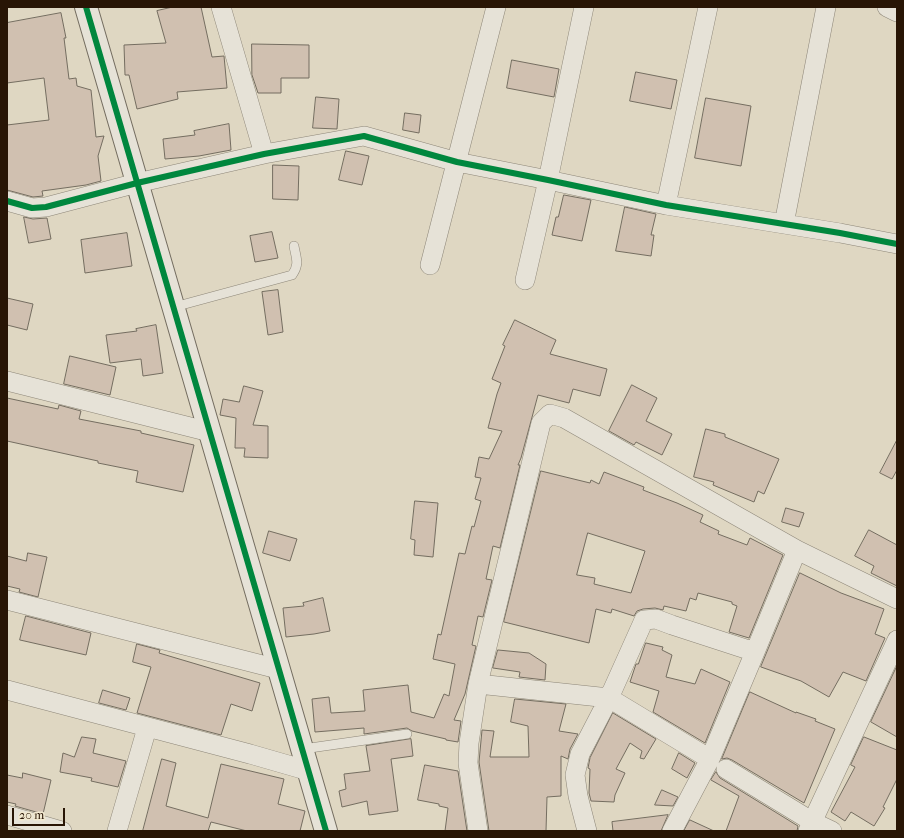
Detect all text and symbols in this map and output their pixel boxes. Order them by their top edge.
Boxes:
scale bar [14,800,67,826]
text: 20 m [19,808,44,822]

